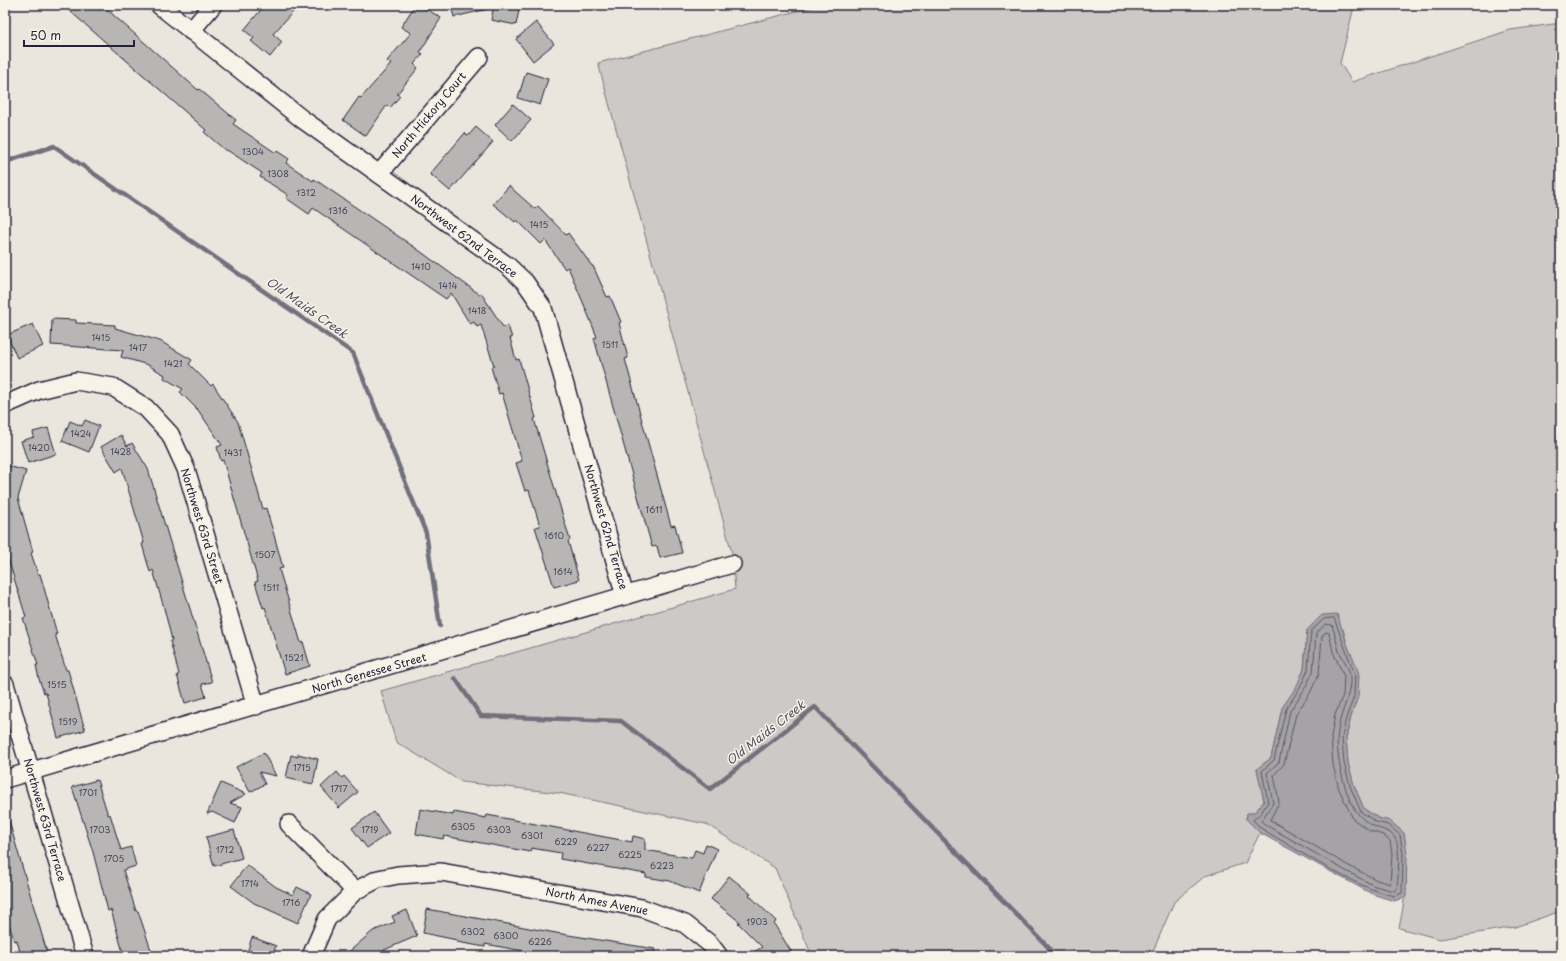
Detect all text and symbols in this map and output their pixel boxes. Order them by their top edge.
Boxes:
scale bar [24,22,134,48]
text: 50 m [30,26,61,44]
street label: North Hickory Court [388,68,470,161]
house number: 1304 [242,144,264,158]
house number: 1308 [267,166,289,180]
house number: 1312 [296,185,316,199]
street label: Northwest 62nd Terrace [407,190,521,281]
house number: 1316 [328,203,348,217]
house number: 1415 [530,217,549,231]
house number: 1410 [411,259,431,273]
water label: Old Maids Creek [263,272,353,343]
house number: 1414 [439,278,457,292]
house number: 1418 [468,303,486,317]
house number: 1415 [92,330,111,344]
house number: 1511 [602,337,618,351]
house number: 1417 [129,340,147,354]
house number: 1421 [164,356,182,370]
house number: 1424 [70,426,92,440]
house number: 1420 [28,440,50,454]
house number: 1428 [111,444,131,458]
house number: 1431 [224,445,242,459]
street label: Northwest 62nd Terrace [580,462,633,592]
street label: Northwest 63rd Street [177,466,228,586]
house number: 1611 [645,502,663,516]
house number: 1610 [544,528,564,542]
house number: 1507 [254,547,276,561]
house number: 1614 [553,564,573,578]
house number: 1511 [263,580,279,594]
street label: North Genessee Street [310,648,429,697]
house number: 1521 [284,650,304,664]
house number: 1515 [47,677,67,691]
water label: Old Maids Creek [722,695,809,769]
house number: 1519 [59,714,78,728]
street label: Northwest 63rd Terrace [20,756,71,884]
house number: 1715 [293,760,311,774]
house number: 1717 [331,781,347,795]
house number: 1701 [79,785,97,799]
house number: 6305 [451,819,475,833]
house number: 1703 [90,822,110,836]
house number: 1719 [361,822,379,836]
house number: 6303 [487,822,511,836]
house number: 6301 [521,828,543,842]
house number: 6229 [555,834,577,848]
house number: 6227 [587,840,609,854]
house number: 1712 [216,842,234,856]
house number: 6225 [618,847,642,861]
house number: 1705 [104,851,125,865]
house number: 6223 [650,858,674,872]
house number: 1714 [241,876,259,890]
street label: North Ames Avenue [544,882,650,919]
house number: 1716 [282,895,300,909]
house number: 1903 [746,914,768,928]
house number: 6302 [461,924,485,938]
house number: 6300 [494,928,519,942]
house number: 6226 [528,934,552,948]

